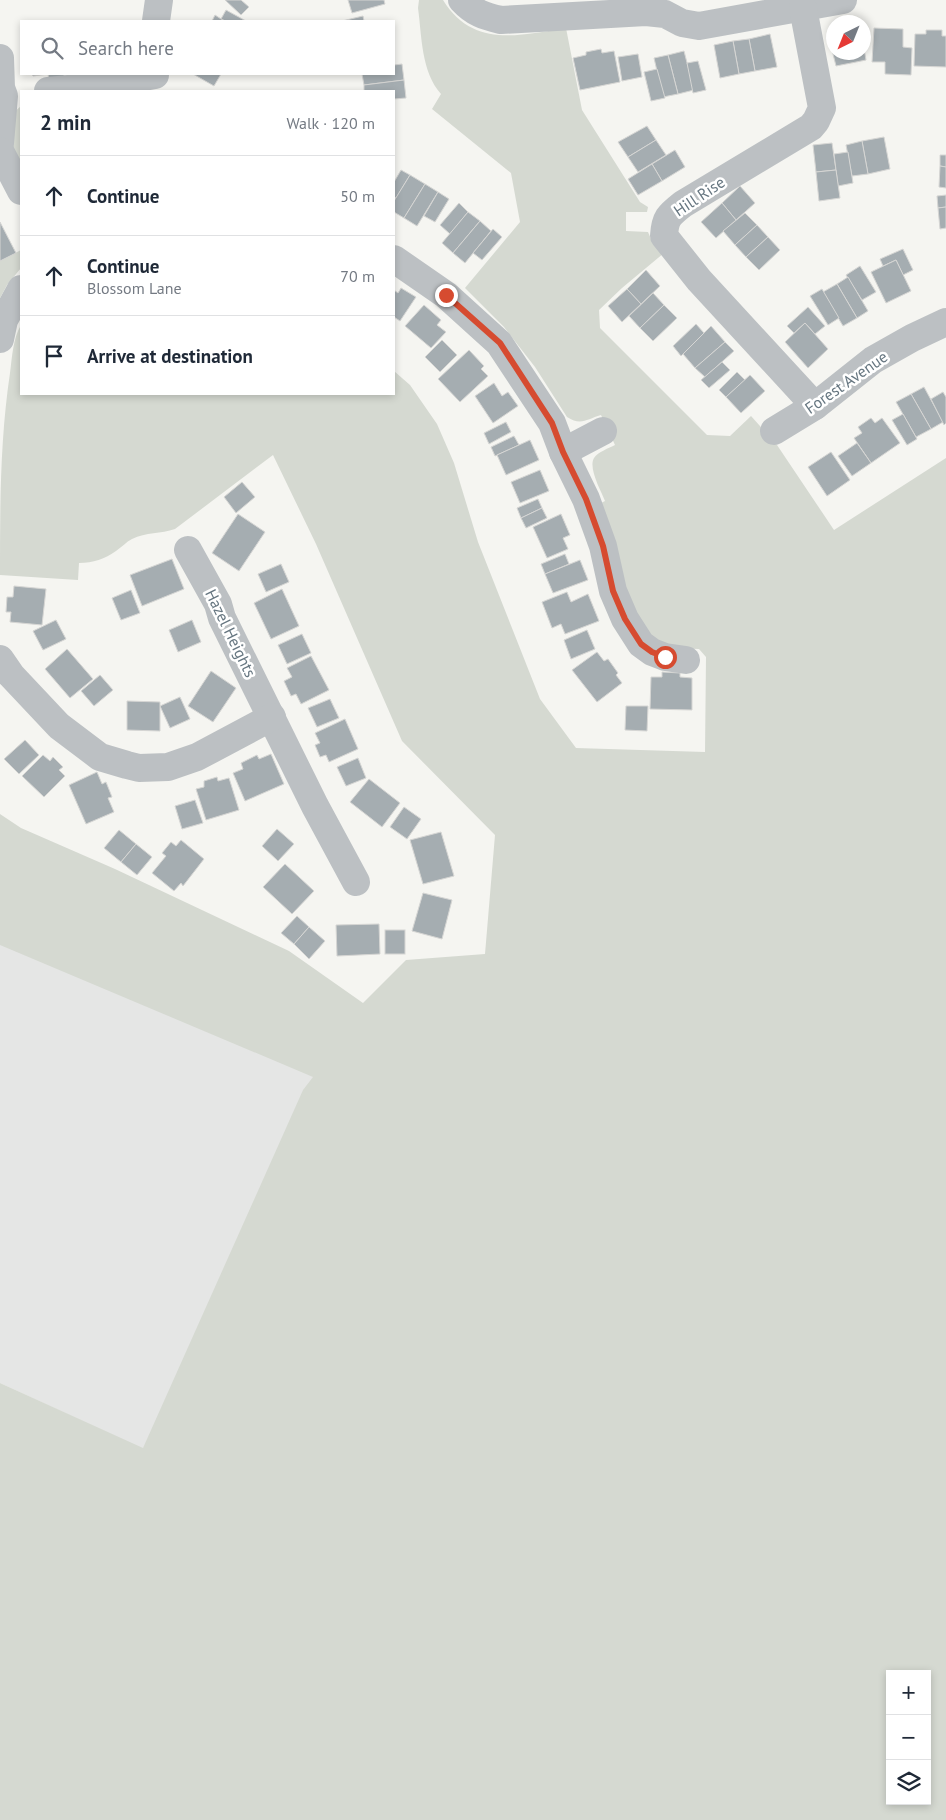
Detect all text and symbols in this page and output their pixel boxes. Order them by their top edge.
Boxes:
north arrow [826,15,871,60]
search box [20,20,395,75]
icon: search [38,34,66,62]
text: Search here [78,36,174,60]
text: 2 min [40,109,91,136]
text: Walk · 120 m [286,113,375,133]
street label: Hill Rise [670,172,728,220]
icon: ahead [40,182,68,210]
text: Continue [87,184,159,208]
text: 50 m [340,186,375,206]
text: Continue [87,254,159,278]
icon: ahead [40,262,68,290]
text: 70 m [340,266,375,286]
text: Blossom Lane [87,278,182,298]
route end [435,284,458,307]
icon: arrive [40,342,68,370]
text: Arrive at destination [87,344,253,368]
street label: Forest Avenue [801,346,891,418]
street label: Hazel Heights [201,586,261,680]
route start [654,646,677,669]
map controls [886,1670,931,1805]
button: + [886,1670,931,1715]
button: − [886,1715,931,1760]
button: layers [886,1760,931,1805]

